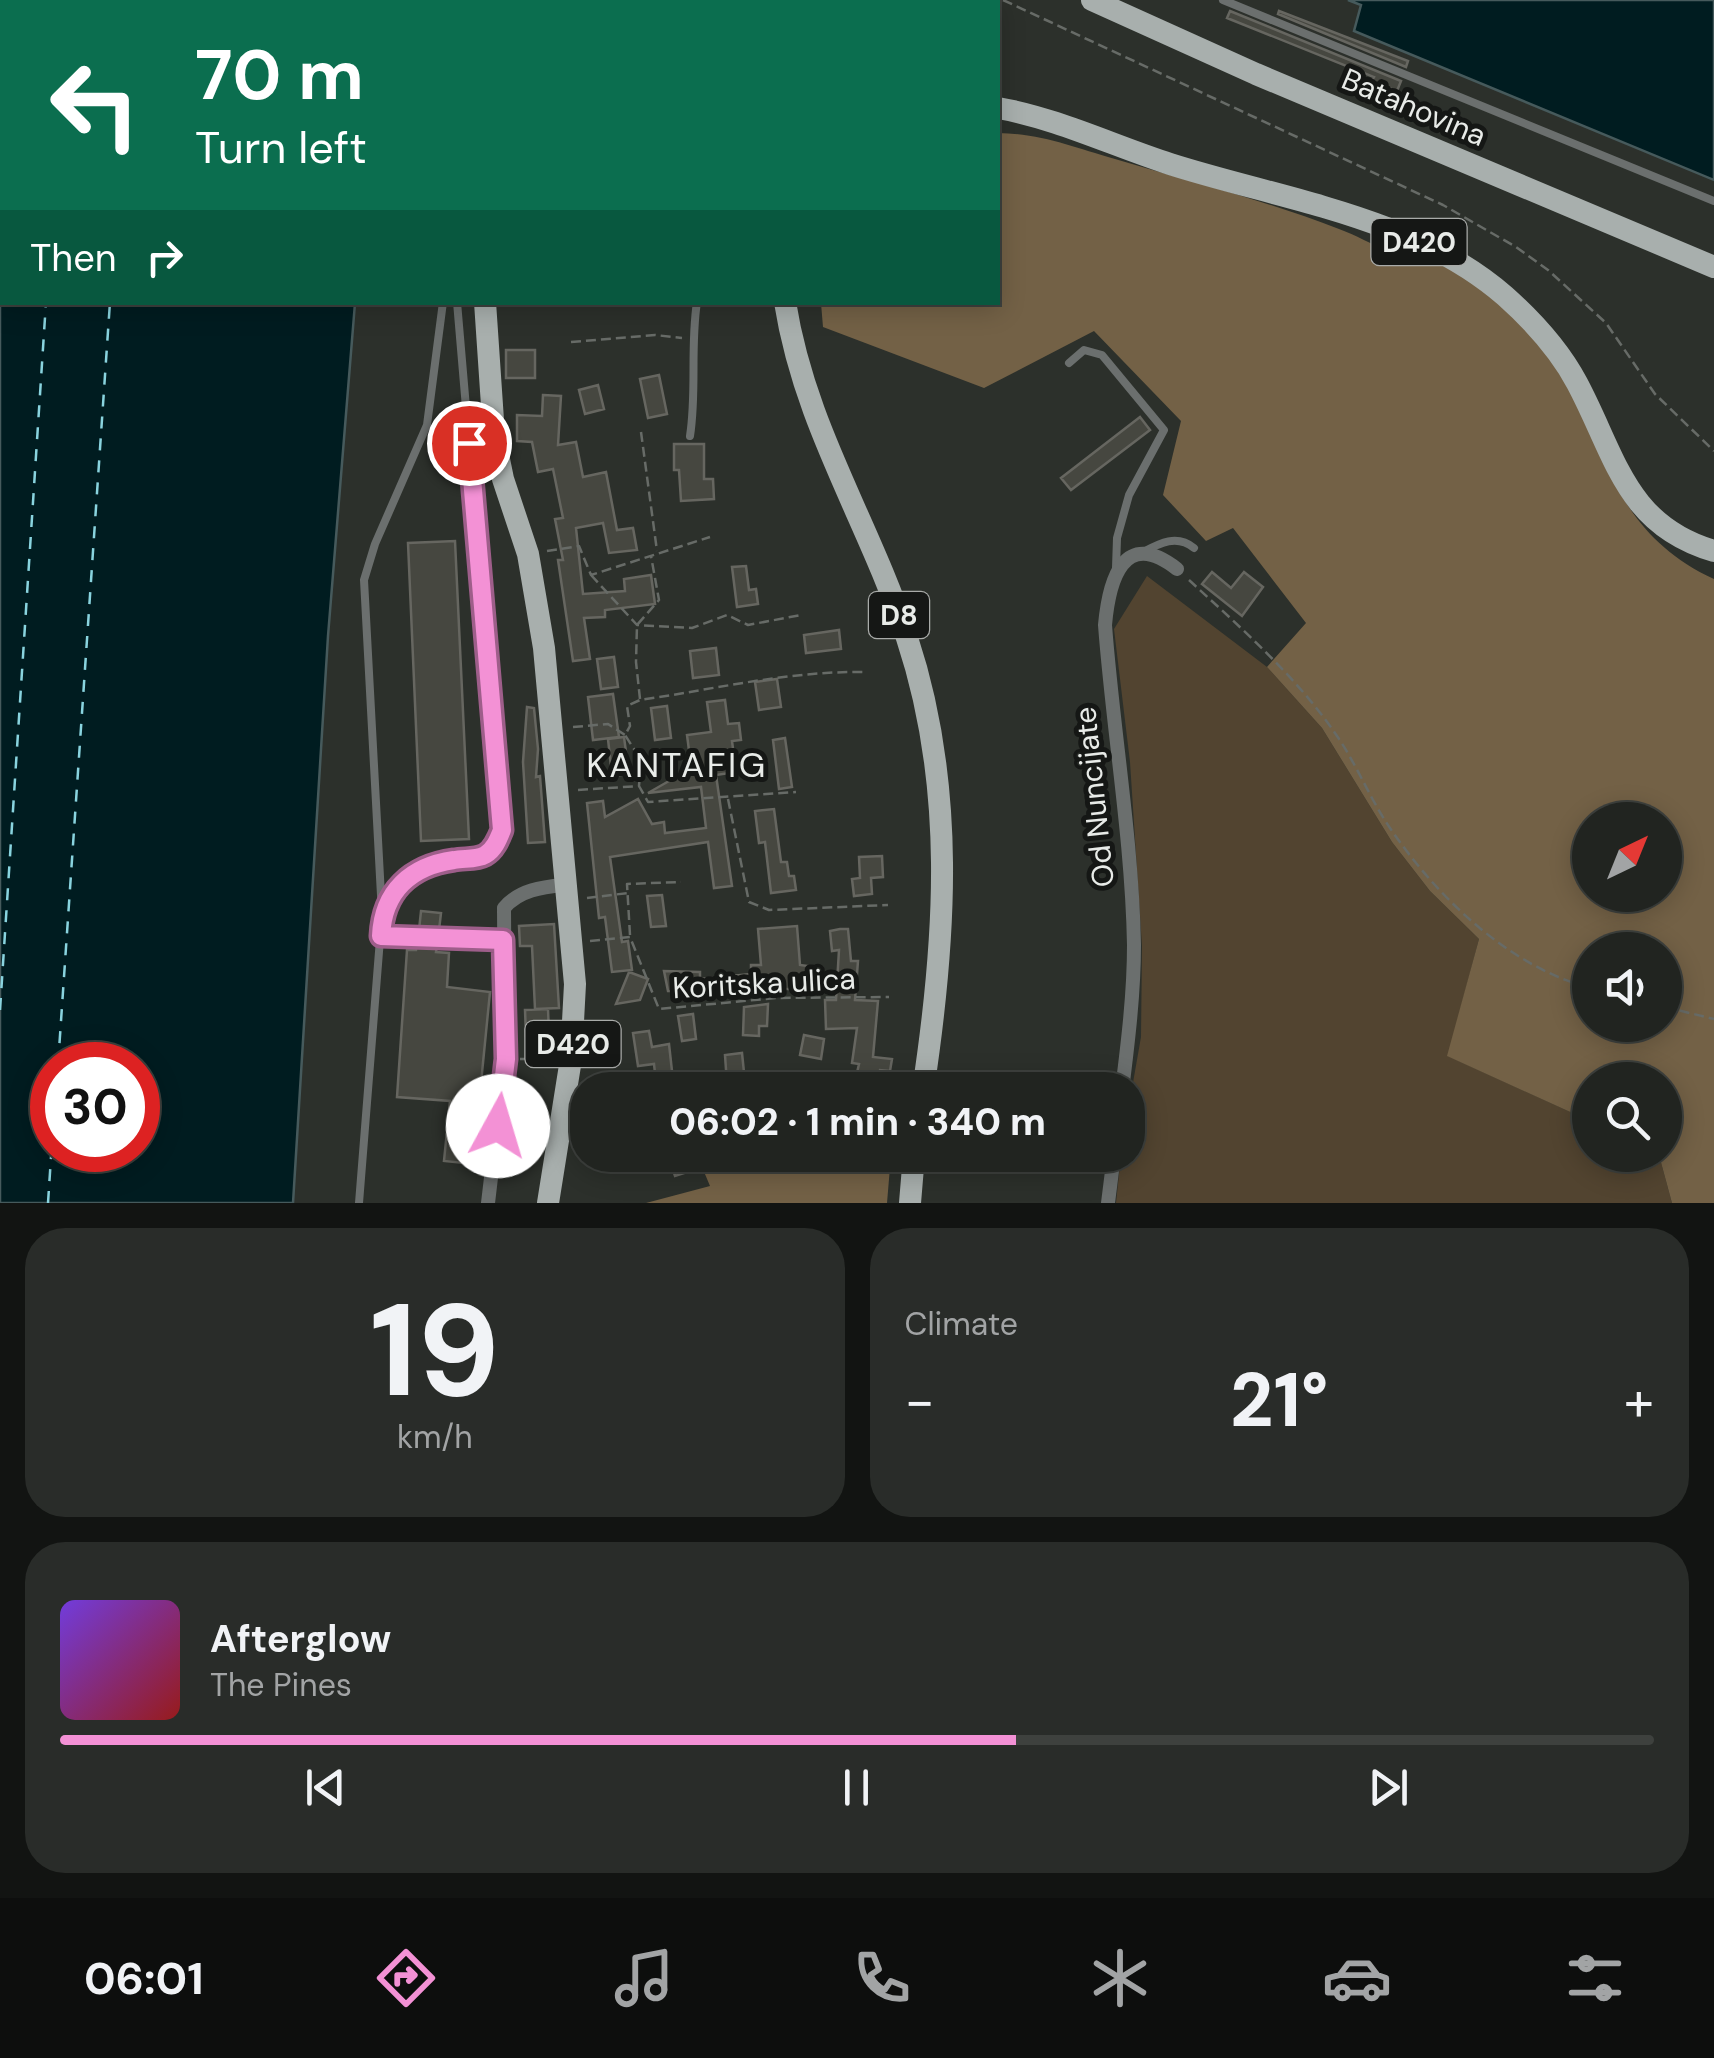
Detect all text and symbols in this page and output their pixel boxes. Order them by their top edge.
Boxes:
text: 70 m [195,30,364,121]
icon: left [30,40,160,170]
street label: Batahovina [1336,59,1492,155]
text: Turn left [195,118,367,177]
road number: D420 [1372,219,1466,265]
icon: right [137,230,192,285]
text: Then [30,233,117,283]
pin [427,401,512,486]
icon: arrive [442,416,497,471]
road number: D8 [869,592,929,638]
street label: Od Nuncijate [1065,705,1123,889]
district label: KANTAFIG [586,742,768,788]
north arrow [1572,802,1682,912]
map controls [1572,802,1682,1172]
button: sound [1572,932,1682,1042]
street label: Koritska ulica [671,959,857,1007]
road number: D420 [526,1021,620,1067]
speed limit sign: 30 [30,1042,160,1172]
button: search [1572,1062,1682,1172]
position arrow [446,1074,550,1178]
text: 06:02 · 1 min · 340 m [669,1097,1046,1147]
text: 19 [370,1266,500,1435]
text: Climate [905,1303,1018,1345]
text: 21° [1230,1352,1328,1449]
text: − [905,1365,935,1437]
text: + [1624,1365,1654,1437]
text: km/h [397,1416,473,1458]
text: Afterglow [210,1614,391,1664]
text: The Pines [210,1664,352,1706]
icon: previous [298,1760,353,1815]
icon: pause [829,1760,884,1815]
icon: next [1361,1760,1416,1815]
icon: directions [371,1943,441,2013]
icon: music [609,1943,679,2013]
icon: phone [847,1943,917,2013]
icon: climate [1085,1943,1155,2013]
icon: car [1322,1943,1392,2013]
icon: filters [1560,1943,1630,2013]
text: 06:01 [84,1949,204,2008]

